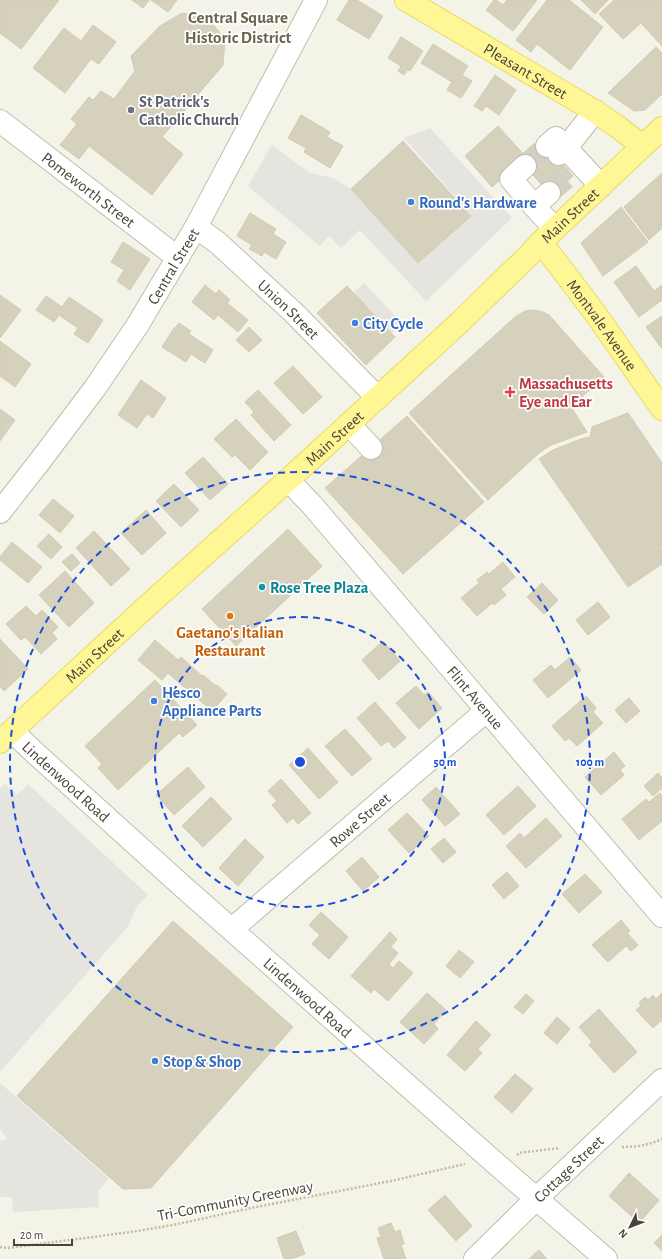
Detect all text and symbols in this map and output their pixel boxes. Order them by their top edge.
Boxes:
district label: Central Square Historic District [185,9,292,46]
street label: Pleasant Street [481,41,570,102]
place label: St Patrick's Catholic Church [139,94,239,128]
marker: St Patrick's Catholic Church [126,105,136,115]
street label: Pomeworth Street [39,149,138,231]
street label: Main Street [538,185,602,246]
place label: Round's Hardware [419,195,537,211]
marker: Round's Hardware [406,197,416,207]
street label: Central Street [145,226,202,307]
street label: Union Street [254,277,322,342]
street label: Montvale Avenue [563,277,640,374]
place label: City Cycle [363,316,424,333]
marker: City Cycle [350,318,360,328]
place label: Massachusetts Eye and Ear [519,376,613,411]
marker: Massachusetts Eye and Ear [504,386,516,398]
street label: Main Street [303,408,367,469]
place label: Rose Tree Plaza [270,580,369,596]
marker: Rose Tree Plaza [257,582,267,592]
marker: Gaetano's Italian Restaurant [225,611,235,621]
street label: Main Street [63,625,127,686]
place label: Gaetano's Italian Restaurant [176,625,284,659]
street label: Flint Avenue [444,663,506,732]
place label: Hesco Appliance Parts [162,685,262,719]
marker: Hesco Appliance Parts [149,696,159,706]
street label: Lindenwood Road [19,739,112,825]
centre of rings [293,755,307,769]
text: 50 m [434,756,457,768]
text: 100 m [576,756,604,768]
street label: Rowe Street [327,790,394,851]
street label: Lindenwood Road [260,955,354,1041]
place label: Stop & Shop [163,1054,241,1070]
marker: Stop & Shop [150,1056,160,1066]
street label: Cottage Street [531,1133,607,1206]
street label: Tri-Community Greenway [156,1178,315,1225]
north arrow [610,1207,650,1247]
scale bar [14,1221,72,1247]
text: N [616,1227,630,1240]
text: 20 m [20,1229,43,1241]

